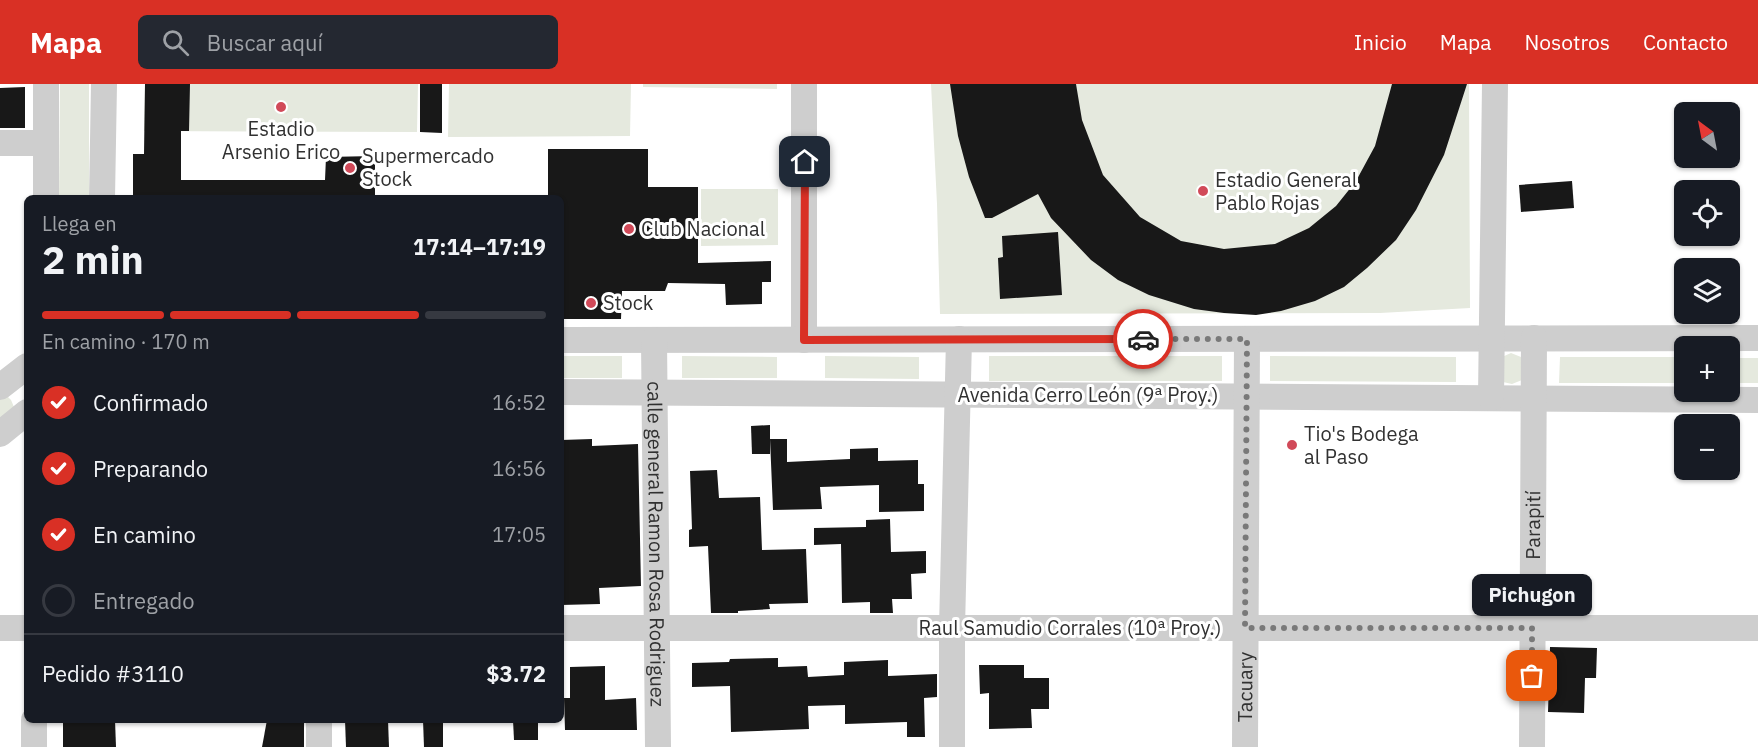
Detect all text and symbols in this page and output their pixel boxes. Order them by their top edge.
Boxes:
search box [138,15,558,69]
text: Mapa [30,24,102,61]
icon: search [159,26,192,59]
text: Buscar aquí [207,28,323,57]
text: Inicio [1354,28,1407,56]
text: Mapa [1440,28,1492,56]
text: Nosotros [1525,28,1610,56]
text: Contacto [1643,28,1728,56]
marker: Estadio Arsenio Erico [274,100,288,114]
north arrow [1674,102,1740,168]
map controls [1674,102,1740,480]
place label: Estadio Arsenio Erico [222,115,340,165]
pin [779,136,830,187]
place label: Supermercado Stock [362,142,494,192]
icon: home [788,145,821,178]
marker: Supermercado Stock [343,161,357,175]
place label: Estadio General Pablo Rojas [1215,166,1357,216]
button: locate [1674,180,1740,246]
marker: Estadio General Pablo Rojas [1196,184,1210,198]
text: Llega en [42,210,117,237]
place label: Club Nacional [641,215,765,242]
marker: Club Nacional [622,222,636,236]
text: 17:14–17:19 [413,232,546,261]
text: 2 min [42,234,144,285]
button: layers [1674,258,1740,324]
place label: Stock [603,289,654,316]
marker: Stock [584,296,598,310]
courier [1113,309,1173,369]
icon: car [1127,323,1160,356]
text: En camino · 170 m [42,328,210,355]
button: + [1674,336,1740,402]
street label: calle general Ramon Rosa Rodriguez [641,381,672,707]
street label: Avenida Cerro León (9ª Proy.) [957,381,1219,408]
icon: check [42,386,75,419]
text: Confirmado [93,388,208,417]
text: 16:52 [492,389,546,416]
button: − [1674,414,1740,480]
place label: Tio's Bodega al Paso [1304,420,1419,470]
marker: Tio's Bodega al Paso [1285,438,1299,452]
icon: check [42,452,75,485]
text: Preparando [93,454,208,483]
text: 16:56 [492,455,546,482]
street label: Parapití [1519,490,1546,560]
icon: check [42,518,75,551]
text: En camino [93,520,196,549]
text: 17:05 [492,521,546,548]
callout: Pichugon [1472,574,1592,616]
text: Pichugon [1488,581,1576,608]
text: Entregado [93,586,194,615]
street label: Raul Samudio Corrales (10ª Proy.) [919,614,1221,641]
pin [1506,650,1557,701]
street label: Tacuary [1231,652,1258,722]
text: Pedido #3110 [42,659,184,688]
text: $3.72 [486,659,546,688]
icon: bag [1515,659,1548,692]

